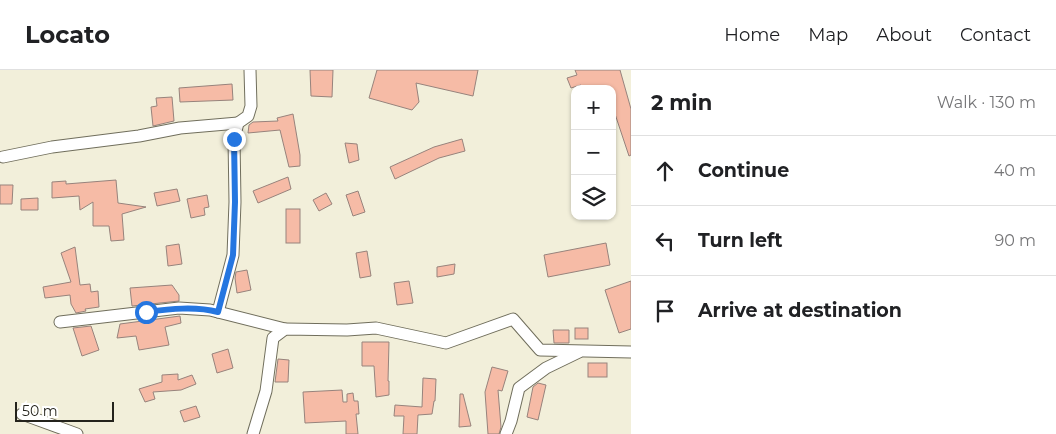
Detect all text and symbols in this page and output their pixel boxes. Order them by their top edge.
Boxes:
text: Locato [25,20,110,49]
text: Home [724,24,780,46]
text: Map [808,24,848,46]
text: About [876,24,932,46]
text: Contact [960,24,1031,46]
map controls [571,85,616,220]
button: + [571,85,616,130]
text: 2 min [651,90,712,115]
text: Walk · 130 m [937,93,1036,112]
route end [223,128,246,151]
button: − [571,130,616,175]
icon: ahead [651,157,679,185]
text: Continue [698,159,789,182]
text: 40 m [994,161,1036,180]
button: layers [571,175,616,220]
icon: left [651,227,679,255]
text: Turn left [698,229,783,252]
text: 90 m [994,231,1036,250]
icon: arrive [651,297,679,325]
text: Arrive at destination [698,299,902,322]
route start [135,301,158,324]
scale bar [15,399,114,422]
text: 50 m [22,402,58,420]

